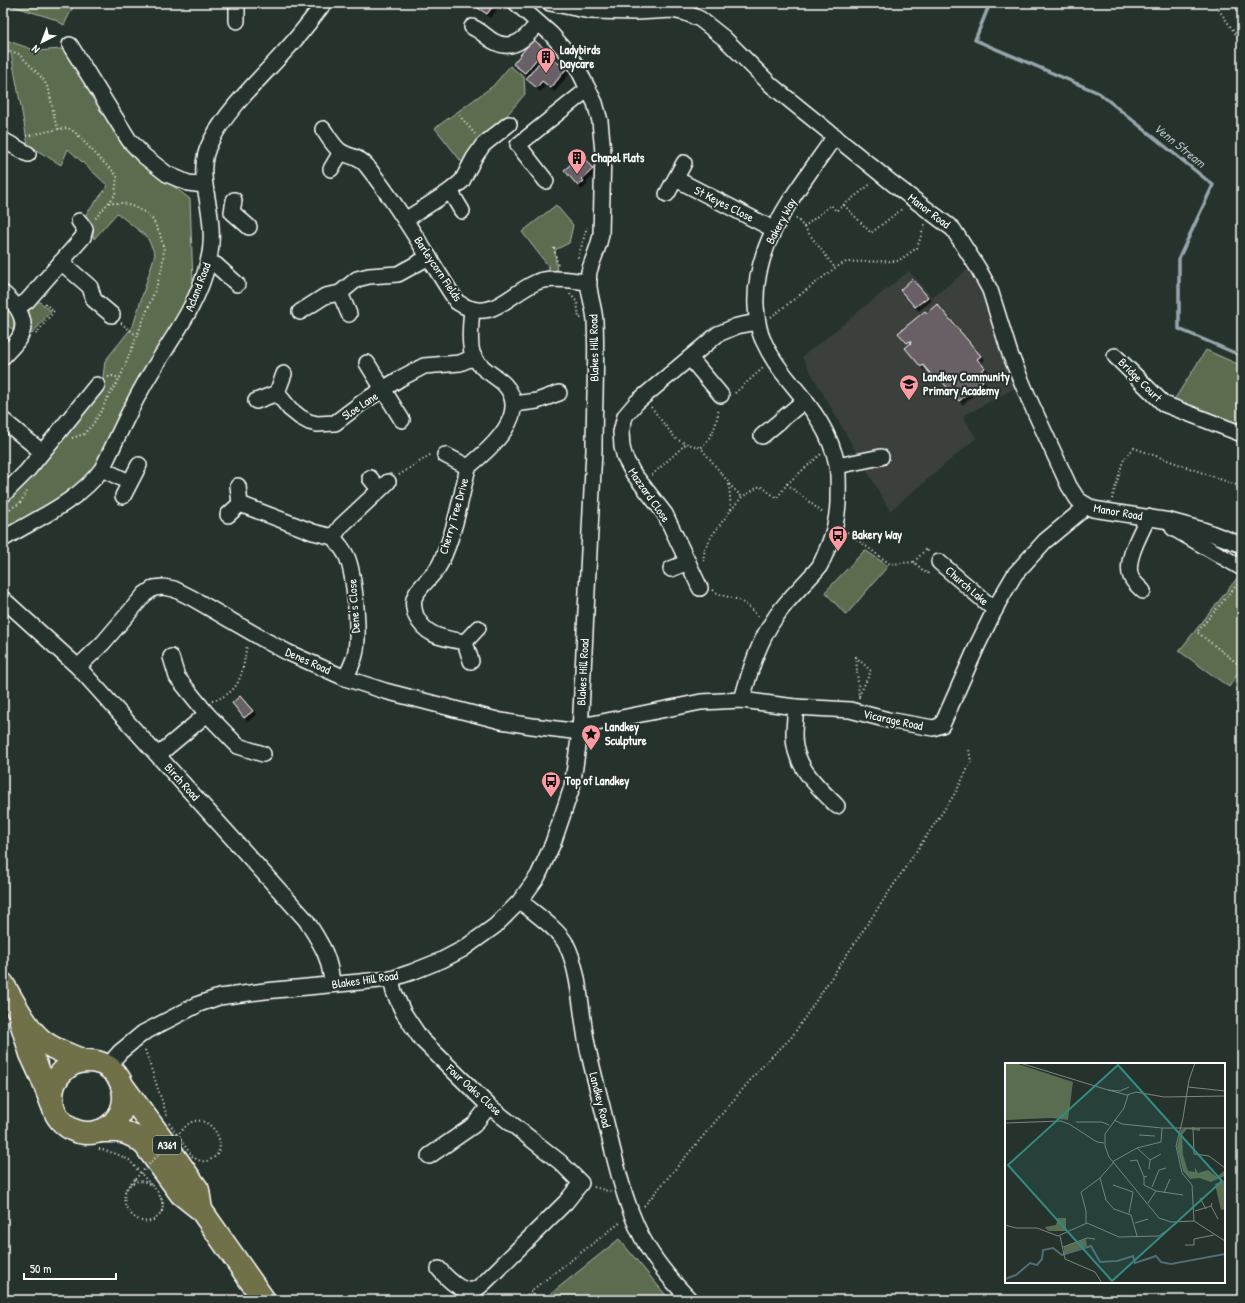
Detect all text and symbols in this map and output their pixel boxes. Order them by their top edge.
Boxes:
north arrow [22,22,62,62]
place label: Ladybirds Daycare [560,41,601,73]
text: N [28,42,42,57]
building icon: Ladybirds Daycare [535,46,557,74]
water label: Venn Stream [1150,119,1211,172]
building icon: Chapel Flats [566,147,588,175]
place label: Chapel Flats [591,149,645,167]
street label: St Keyes Close [692,181,757,226]
street label: Manor Road [905,189,954,232]
street label: Bakery Way [761,195,800,247]
street label: Barleycorn Fields [410,233,467,305]
street label: Acland Road [180,260,215,314]
street label: Blakes Hill Road [584,314,603,382]
street label: Bridge Court [1115,354,1167,406]
place label: Landkey Community Primary Academy [923,368,1010,400]
school or university icon: Landkey Community Primary Academy [898,373,920,401]
street label: Sloe Lane [338,387,381,424]
street label: Mazzard Close [624,464,675,526]
street label: Cherry Tree Drive [435,476,473,556]
street label: Manor Road [1092,499,1144,524]
bus stop icon: Bakery Way [827,524,849,552]
place label: Bakery Way [852,526,902,544]
street label: Church Lake [942,562,993,609]
street label: Dene's Close [343,578,364,634]
street label: Blakes Hill Road [572,638,593,706]
street label: Denes Road [283,643,334,678]
street label: Vicarage Road [862,705,925,734]
place label: Landkey Sculpture [605,718,647,750]
place icon: Landkey Sculpture [580,723,602,751]
street label: Birch Road [161,759,204,804]
bus stop icon: Top of Landkey [540,770,562,798]
place label: Top of Landkey [564,772,629,790]
street label: Blakes Hill Road [331,966,400,993]
street label: Four Oaks Close [442,1059,506,1119]
inset map [1005,1063,1225,1283]
street label: Landkey Road [585,1070,616,1130]
road number: A361 [153,1136,181,1154]
scale bar [24,1255,116,1281]
text: 50 m [30,1260,51,1277]

